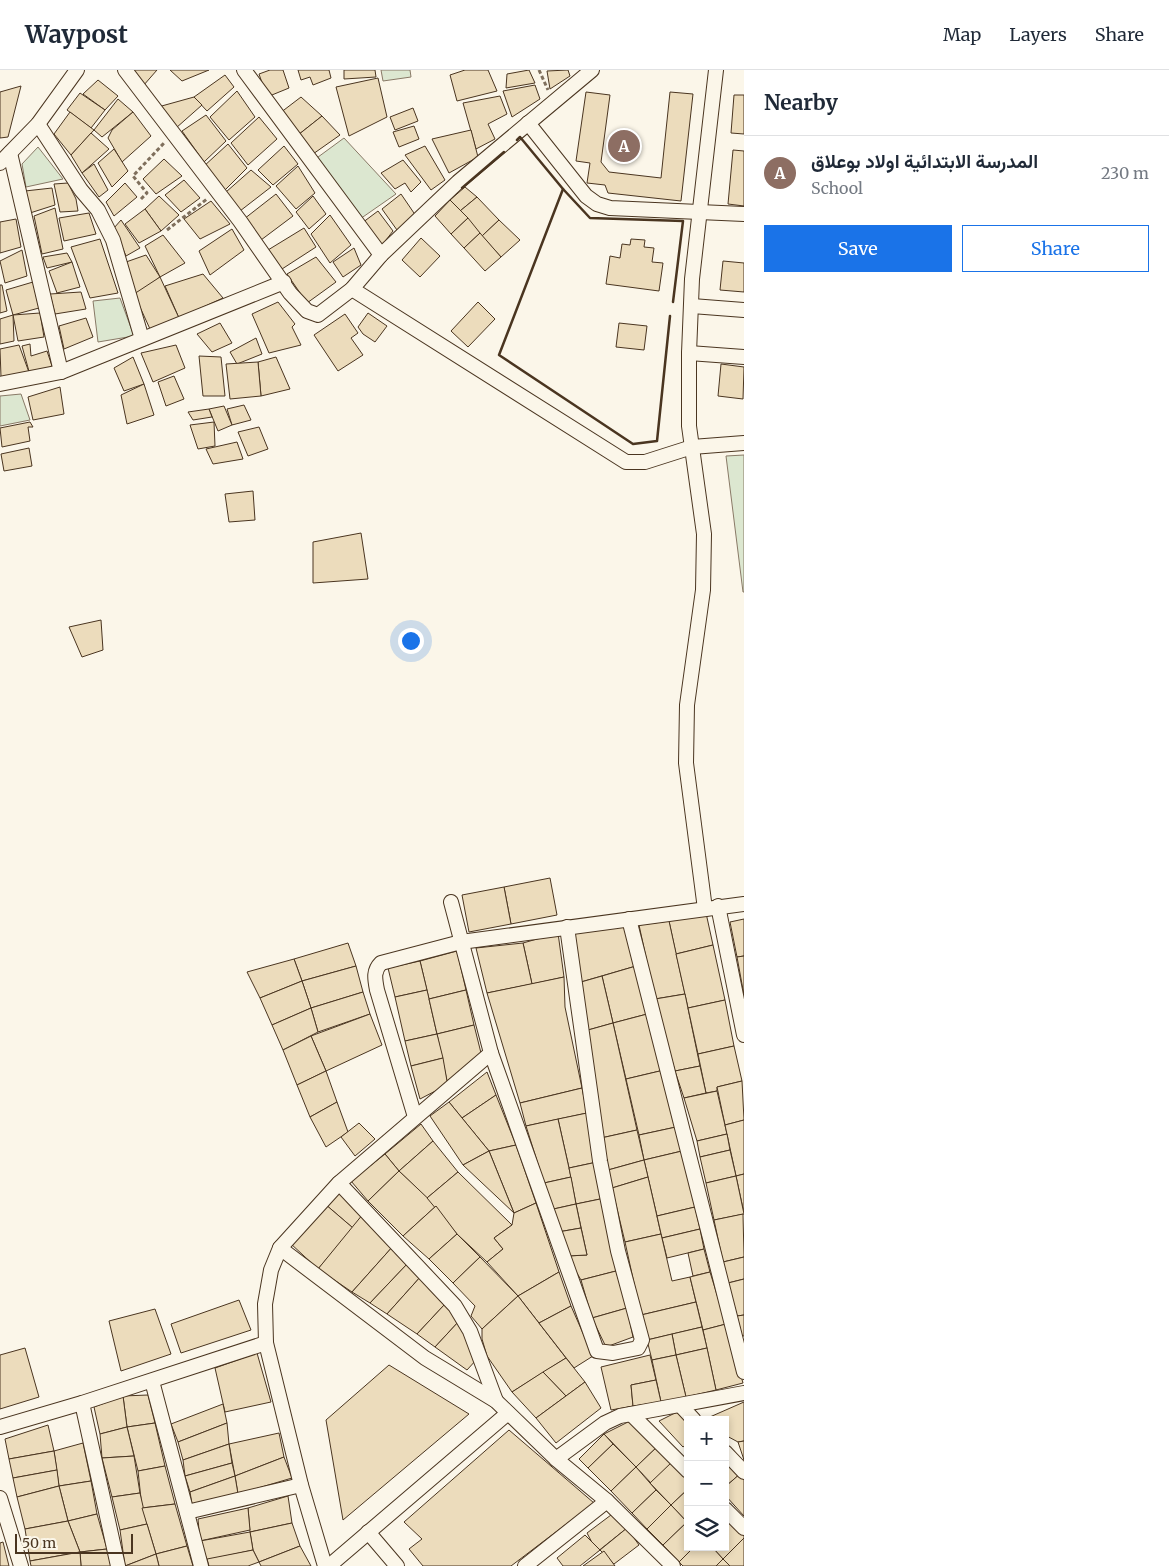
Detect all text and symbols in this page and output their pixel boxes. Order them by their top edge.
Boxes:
text: Waypost [25,19,128,50]
text: Map [943,23,981,46]
text: Layers [1009,23,1067,46]
text: Share [1095,23,1144,46]
text: Nearby [764,89,838,116]
pin: A [608,127,640,165]
text: المدرسة الابتدائية اولاد بوعلاق [811,149,1038,173]
text: A [774,163,786,183]
text: 230 m [1101,163,1149,183]
text: School [811,178,863,198]
button: Save [764,225,952,272]
button: Share [962,225,1149,272]
your location [398,628,424,654]
map controls [684,1416,729,1551]
button: + [684,1416,729,1461]
button: − [684,1461,729,1506]
button: layers [684,1506,729,1551]
scale bar [15,1531,132,1554]
text: 50 m [22,1534,56,1552]

